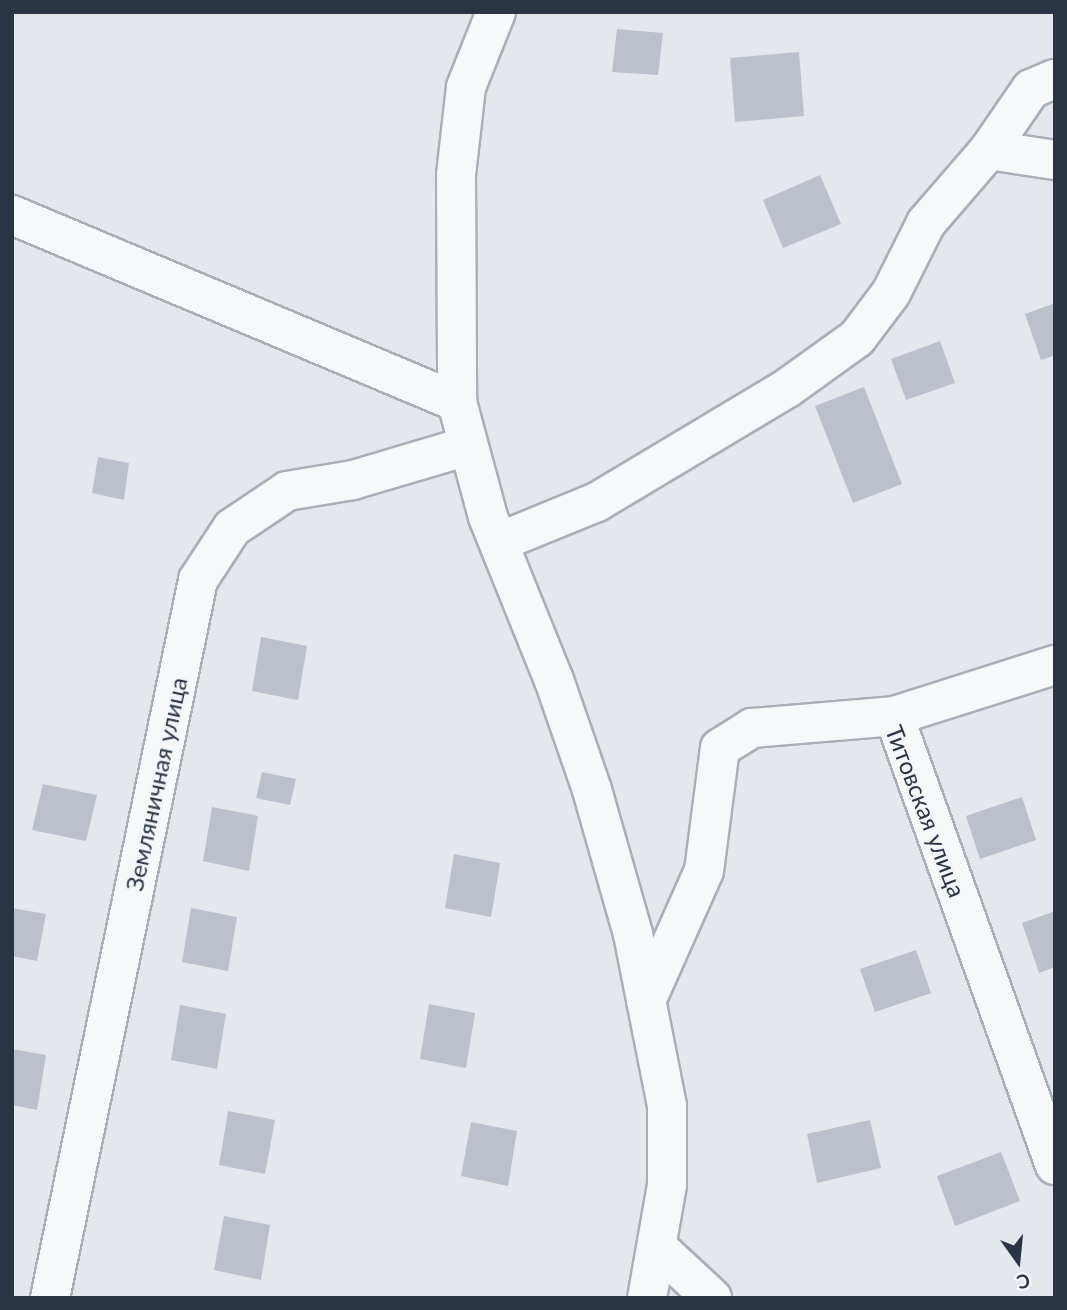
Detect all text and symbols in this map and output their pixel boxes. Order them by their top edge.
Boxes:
street label: Земляничная улица [119,674,193,894]
street label: Титовская улица [880,721,972,901]
north arrow [983,1226,1053,1296]
text: С [1015,1269,1033,1295]

